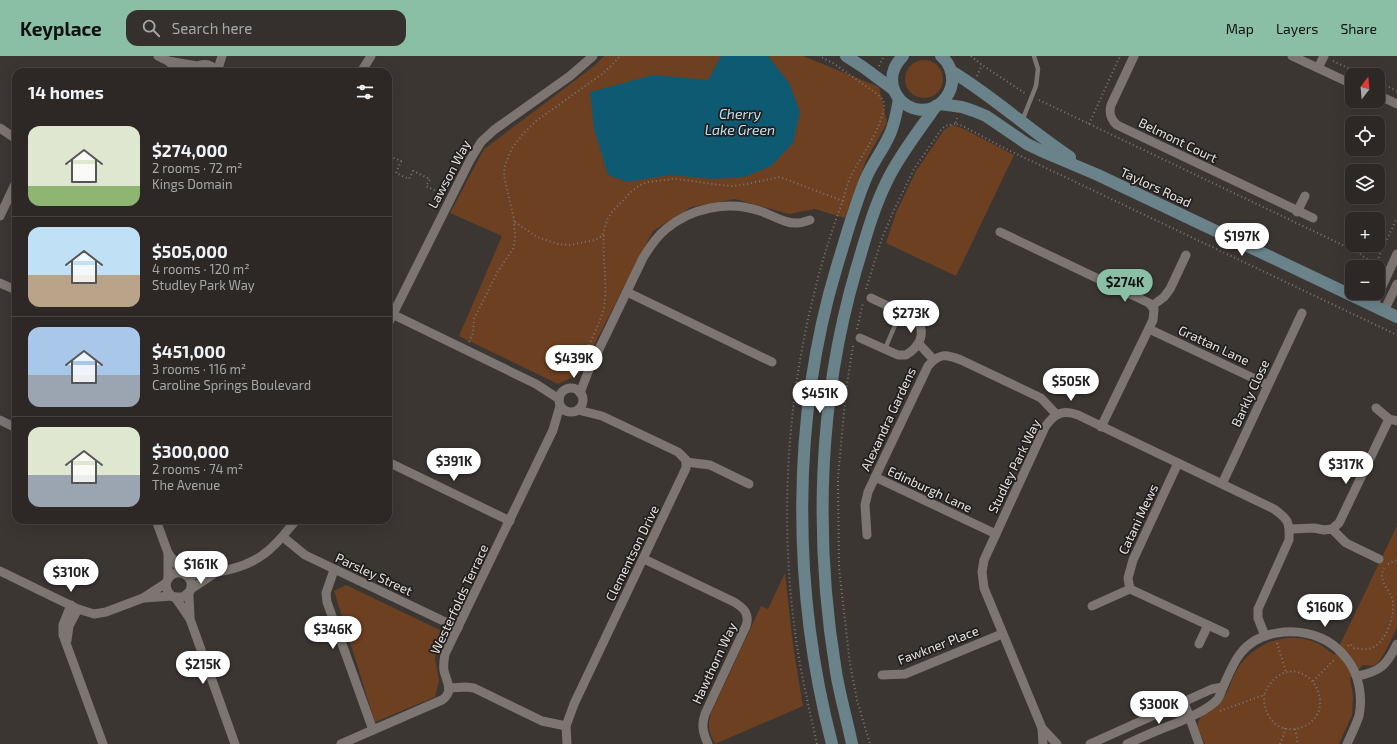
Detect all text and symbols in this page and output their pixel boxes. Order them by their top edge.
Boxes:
search box [126,10,406,46]
text: Keyplace [20,17,102,40]
icon: search [140,17,162,39]
text: Search here [172,19,252,37]
text: Map [1226,20,1254,37]
text: Layers [1276,20,1318,37]
text: Share [1340,20,1377,37]
north arrow [1345,68,1385,108]
map controls [1345,68,1385,300]
icon: filters [354,81,376,103]
text: 14 homes [28,82,104,102]
water label: Cherry Lake Green [705,105,775,138]
street label: Belmont Court [1136,114,1220,166]
button: locate [1345,116,1385,156]
street label: Lawson Way [424,137,474,211]
text: $274,000 [152,140,228,160]
icon: home [60,142,108,190]
text: 2 rooms · 72 m² [152,160,243,176]
street label: Taylors Road [1118,164,1194,210]
button: layers [1345,164,1385,204]
text: Kings Domain [152,176,233,192]
button: + [1345,212,1385,252]
pin: $197K [1214,223,1270,257]
text: $197K [1224,228,1260,244]
text: $505,000 [152,241,228,261]
icon: home [60,243,108,291]
button: − [1345,260,1385,300]
text: 4 rooms · 120 m² [152,261,250,277]
pin: $274K [1097,269,1153,303]
text: $274K [1106,274,1144,290]
text: Studley Park Way [152,277,255,293]
pin: $273K [883,300,939,334]
text: $273K [892,305,930,321]
street label: Grattan Lane [1176,322,1252,368]
text: $451,000 [152,341,226,361]
icon: home [60,343,108,391]
pin: $439K [546,345,602,379]
text: $439K [554,350,594,366]
street label: Barkly Close [1227,357,1273,429]
text: 3 rooms · 116 m² [152,361,246,377]
street label: Alexandra Gardens [857,365,919,473]
pin: $505K [1043,368,1099,402]
text: $505K [1052,373,1090,389]
text: Caroline Springs Boulevard [152,377,311,393]
pin: $451K [792,380,848,414]
text: $451K [802,385,838,401]
street label: Studley Park Way [984,416,1044,516]
text: $300,000 [152,441,229,461]
icon: home [60,443,108,491]
pin: $391K [426,448,482,482]
pin: $317K [1318,451,1374,485]
text: $391K [436,453,472,469]
text: $317K [1328,456,1364,472]
text: 2 rooms · 74 m² [152,461,243,477]
street label: Edinburgh Lane [885,462,975,516]
text: The Avenue [152,477,220,493]
street label: Catani Mews [1115,481,1161,557]
street label: Clementson Drive [602,503,662,603]
street label: Westerfolds Terrace [427,541,491,657]
street label: Parsley Street [333,549,415,599]
pin: $161K [173,551,229,585]
text: $161K [184,556,218,572]
pin: $310K [43,559,99,593]
text: $310K [53,564,89,580]
pin: $160K [1297,594,1353,628]
text: $160K [1306,599,1344,615]
pin: $346K [305,616,361,650]
street label: Hawthorn Way [688,620,740,706]
text: $346K [313,621,353,637]
street label: Fawkner Place [895,622,981,668]
pin: $215K [175,651,231,685]
text: $215K [185,656,221,672]
pin: $300K [1131,691,1187,725]
text: $300K [1139,696,1179,712]

